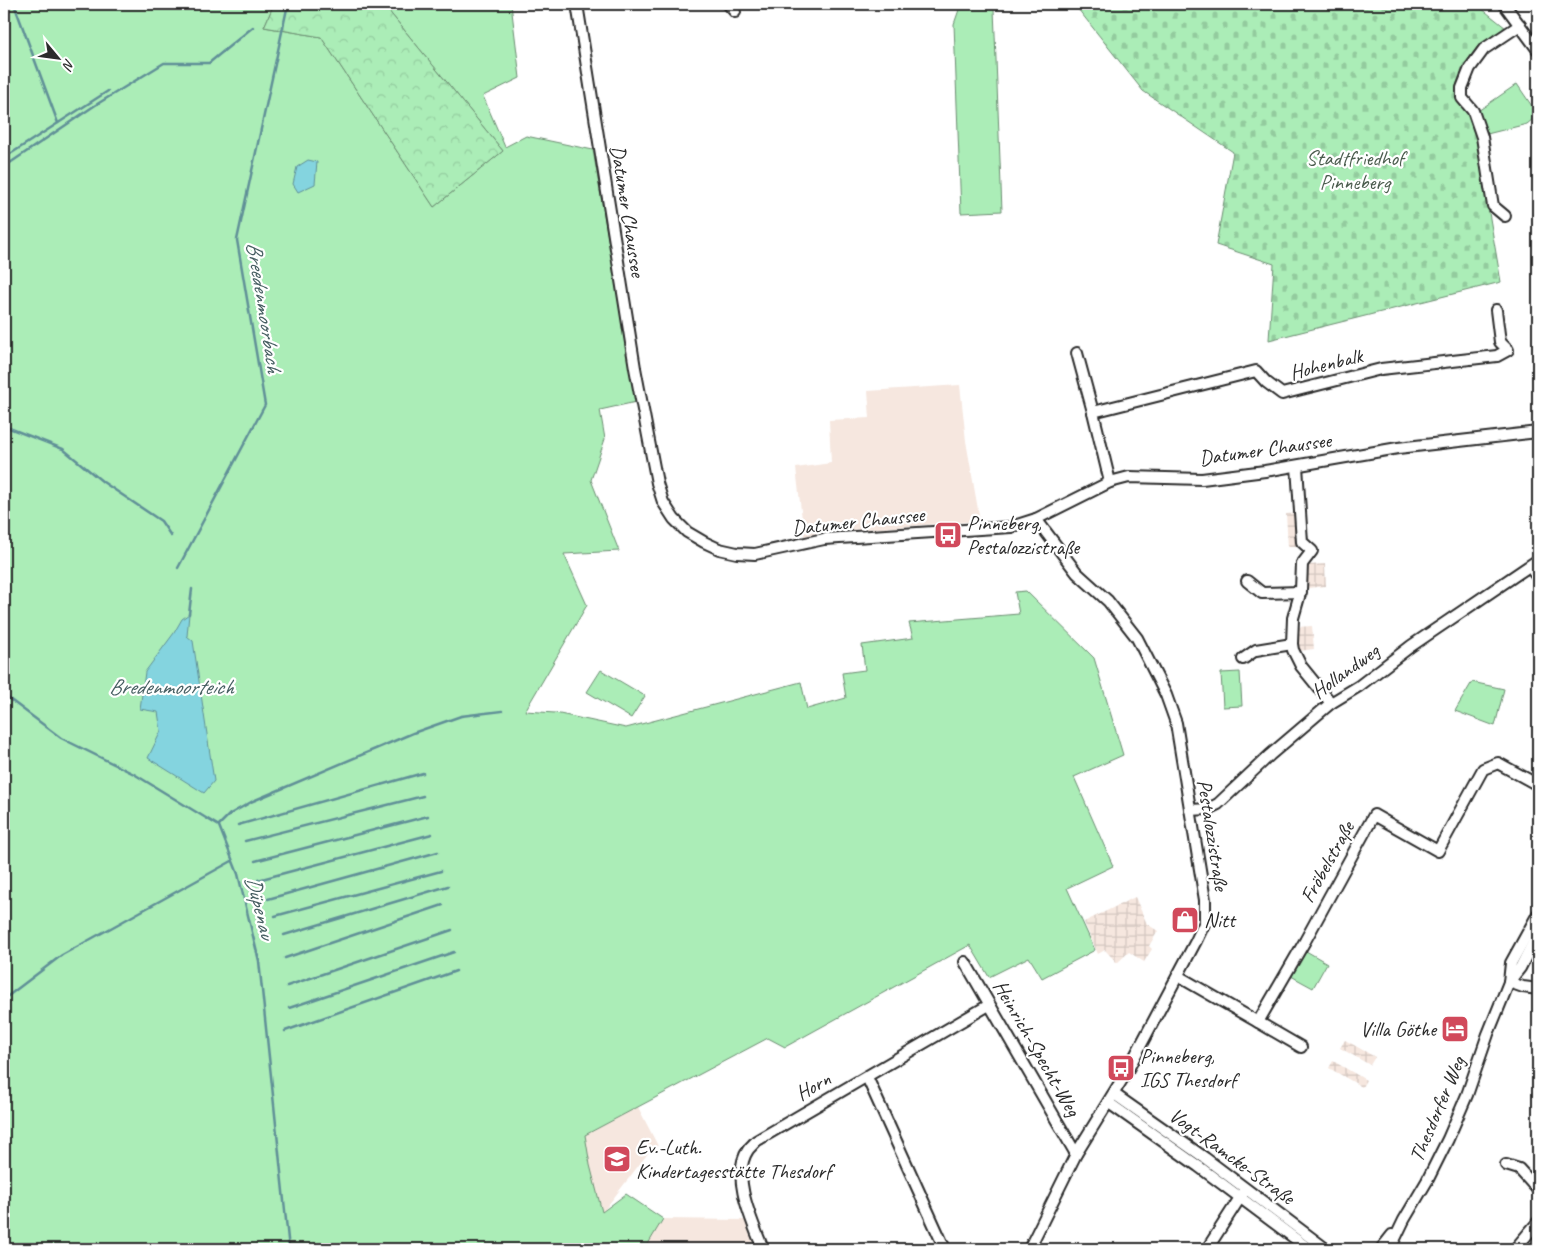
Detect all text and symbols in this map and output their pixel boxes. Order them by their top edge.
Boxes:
north arrow [32,32,82,82]
text: N [58,56,78,74]
street label: Datumer Chaussee [605,143,652,281]
park label: Stadtfriedhof Pinneberg [1306,145,1408,195]
water label: Breedenmoorbach [240,240,288,376]
street label: Hohenbalk [1287,342,1366,386]
street label: Datumer Chaussee [1197,427,1335,471]
street label: Datumer Chaussee [791,501,928,541]
place label: Pinneberg, Pestalozzistraße [967,510,1081,560]
bus stop icon: Pinneberg, Pestalozzistraße [933,520,963,550]
street label: Hollandweg [1306,637,1385,704]
water label: Bredenmoorteich [109,673,235,701]
street label: Pestalozzistraße [1191,778,1235,895]
street label: Fröbelstraße [1294,815,1361,907]
water label: Düpenau [239,873,282,944]
shop icon: Nitt [1170,905,1200,935]
place label: Nitt [1204,907,1237,933]
street label: Heinrich-Specht-Weg [987,975,1087,1122]
hotel icon: Villa Göthe [1440,1014,1470,1044]
place label: Villa Göthe [1360,1016,1438,1042]
place label: Pinneberg, IGS Thesdorf [1140,1043,1240,1093]
street label: Thesdorfer Weg [1403,1051,1471,1166]
bus stop icon: Pinneberg, IGS Thesdorf [1106,1053,1136,1083]
street label: Horn [791,1065,836,1106]
street label: Vogt-Ramcke-Straße [1164,1102,1301,1211]
place label: Ev.-Luth. Kindertagesstätte Thesdorf [636,1134,836,1184]
school or university icon: Ev.-Luth. Kindertagesstätte Thesdorf [602,1144,632,1174]

